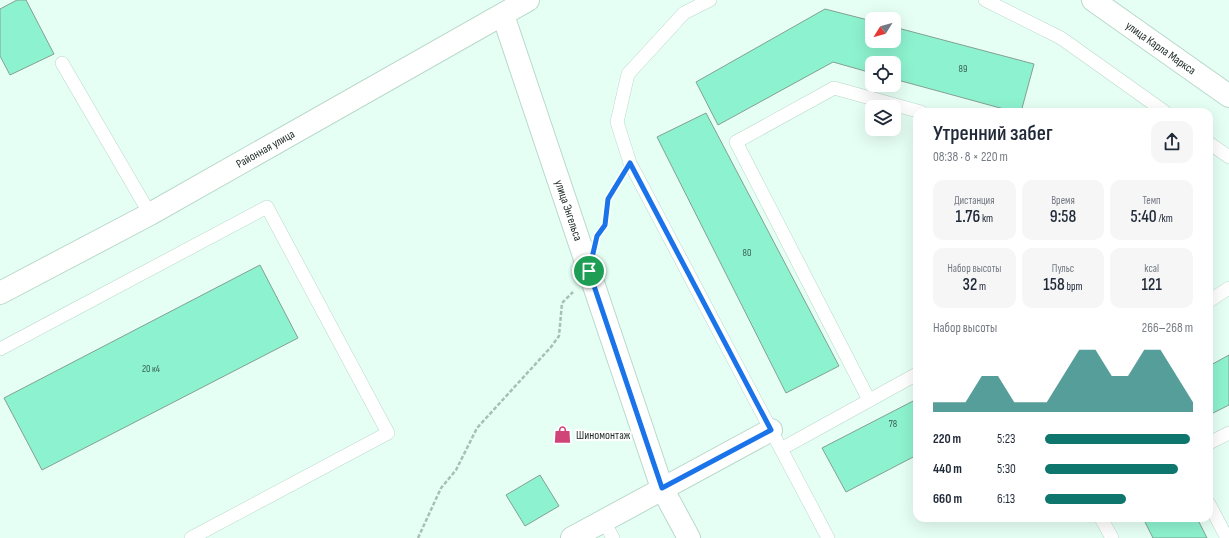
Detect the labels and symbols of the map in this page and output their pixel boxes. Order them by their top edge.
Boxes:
north arrow [865,12,901,48]
street label: улица Карла Маркса [1122,18,1199,78]
house number: 89 [959,63,967,75]
street label: Районная улица [234,127,298,172]
street label: улица Энгельса [551,178,585,243]
house number: 80 [743,247,751,259]
pin [572,254,606,288]
house number: 20 к4 [142,363,160,375]
house number: 78 [889,418,897,430]
shop icon: Шиномонтаж [553,425,573,445]
place label: Шиномонтаж [576,428,631,443]

